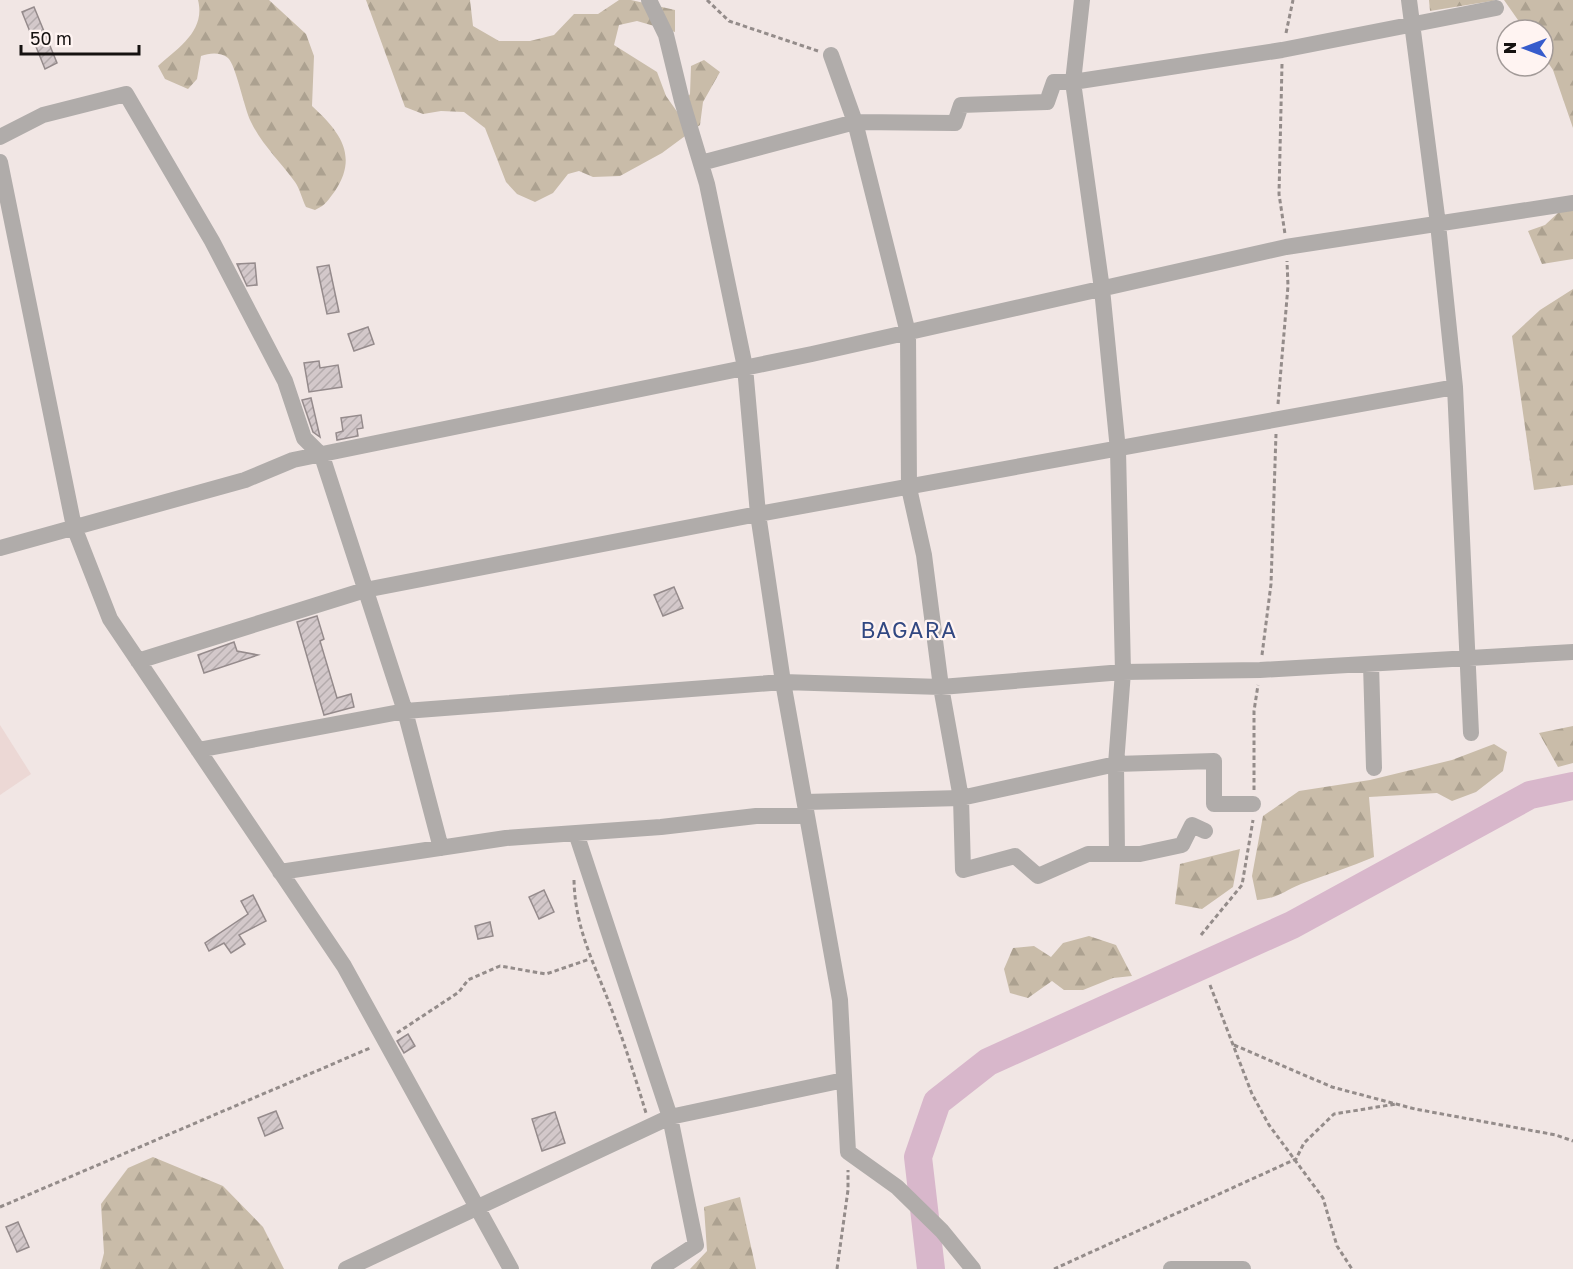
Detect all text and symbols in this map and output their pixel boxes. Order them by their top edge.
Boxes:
scale bar [21,18,140,56]
north arrow [1495,18,1555,78]
text: 50 m [30,27,72,49]
text: N [1500,42,1520,54]
district label: BAGARA [860,616,958,643]

